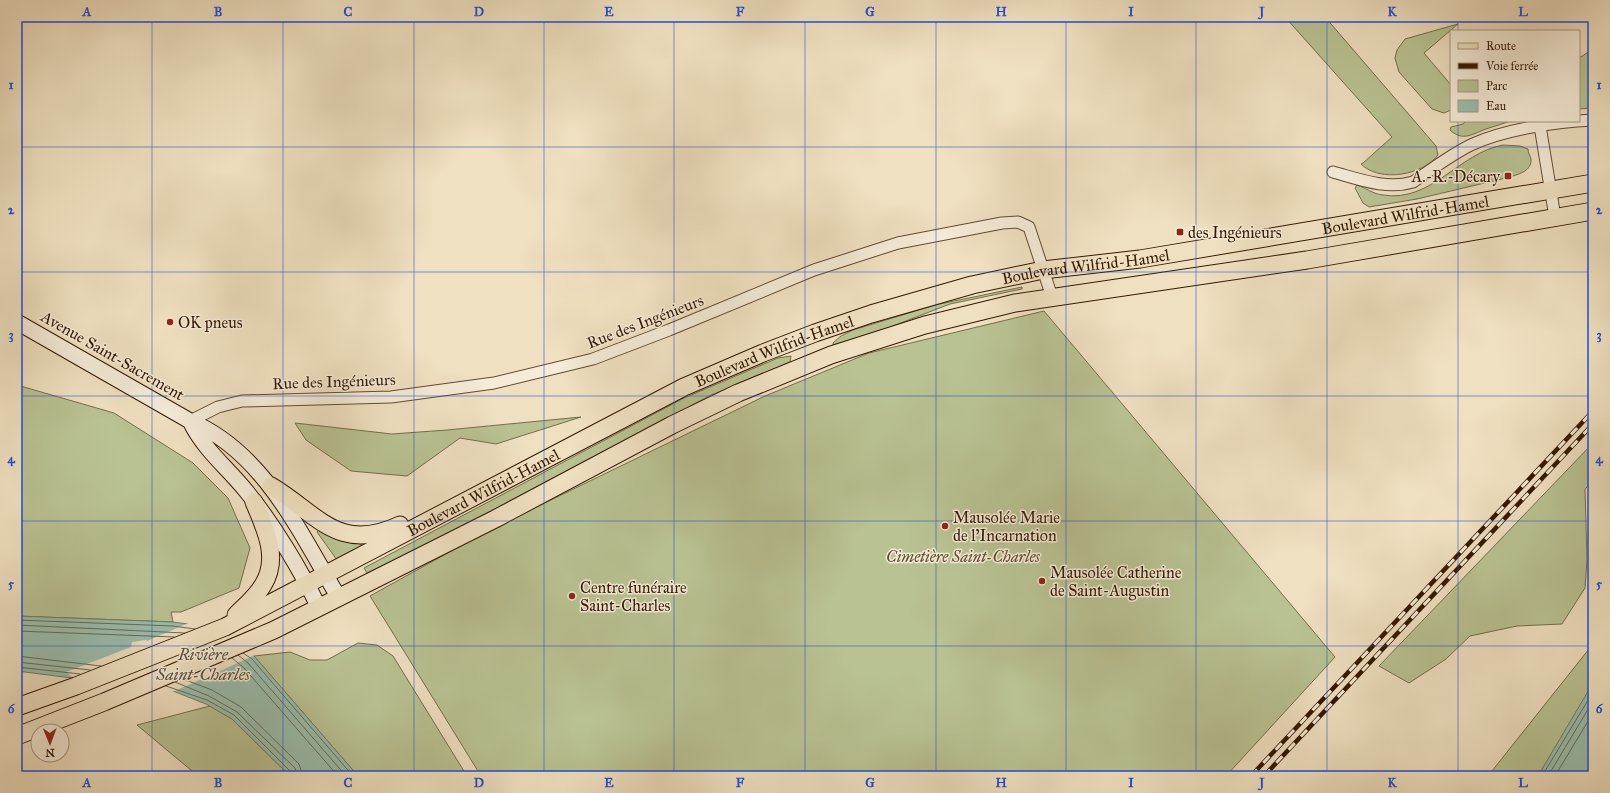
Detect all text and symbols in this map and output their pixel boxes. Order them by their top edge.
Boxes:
text: A [82,4,92,20]
text: B [214,4,223,20]
text: C [344,4,353,20]
text: D [474,4,484,20]
text: E [604,4,614,20]
text: F [736,4,745,20]
text: G [865,4,875,20]
text: H [995,4,1007,20]
text: I [1128,4,1134,20]
text: J [1257,4,1265,20]
text: K [1387,4,1397,20]
text: L [1518,4,1528,20]
legend [1450,30,1580,122]
text: Route [1486,39,1516,53]
text: Voie ferrée [1485,59,1538,73]
text: 1 [8,77,14,93]
text: 1 [1596,77,1602,93]
text: Parc [1486,79,1507,93]
text: Eau [1486,99,1507,113]
place label: A.-R.-Décary [1411,167,1501,186]
marker: A.-R.-Décary [1503,171,1513,181]
street label: Boulevard Wilfrid-Hamel [1320,191,1491,238]
text: 2 [8,202,15,218]
text: 2 [1596,202,1603,218]
place label: des Ingénieurs [1188,223,1282,243]
marker: des Ingénieurs [1175,227,1185,237]
street label: Boulevard Wilfrid-Hamel [1000,245,1172,288]
street label: Rue des Ingénieurs [584,290,707,353]
street label: Avenue Saint-Sacrement [37,306,188,404]
street label: Boulevard Wilfrid-Hamel [692,311,857,391]
place label: OK pneus [178,313,243,332]
marker: OK pneus [165,317,175,327]
text: 3 [8,327,14,343]
text: 3 [1596,327,1602,343]
street label: Rue des Ingénieurs [272,370,396,394]
street label: Boulevard Wilfrid-Hamel [404,445,563,540]
text: 4 [7,451,15,467]
text: 4 [1595,451,1603,467]
place label: Mausolée Marie de l'Incarnation [953,508,1060,545]
marker: Mausolée Marie de l'Incarnation [940,521,950,531]
park label: Cimetière Saint-Charles [886,547,1040,566]
place label: Mausolée Catherine de Saint-Augustin [1050,563,1182,601]
text: 5 [8,576,15,592]
marker: Mausolée Catherine de Saint-Augustin [1037,576,1047,586]
text: 5 [1596,576,1603,592]
place label: Centre funéraire Saint-Charles [580,578,687,615]
marker: Centre funéraire Saint-Charles [567,591,577,601]
water label: Rivière Saint-Charles [155,644,251,685]
text: 6 [8,701,16,717]
text: 6 [1596,701,1604,717]
north arrow [30,723,70,763]
text: N [45,746,55,759]
text: A [82,775,92,791]
text: B [214,775,223,791]
text: C [344,775,353,791]
text: D [474,775,484,791]
text: E [604,775,614,791]
text: F [736,775,745,791]
text: G [865,775,875,791]
text: H [995,775,1007,791]
text: I [1128,775,1134,791]
text: J [1257,775,1265,791]
text: K [1387,775,1397,791]
text: L [1518,775,1528,791]

